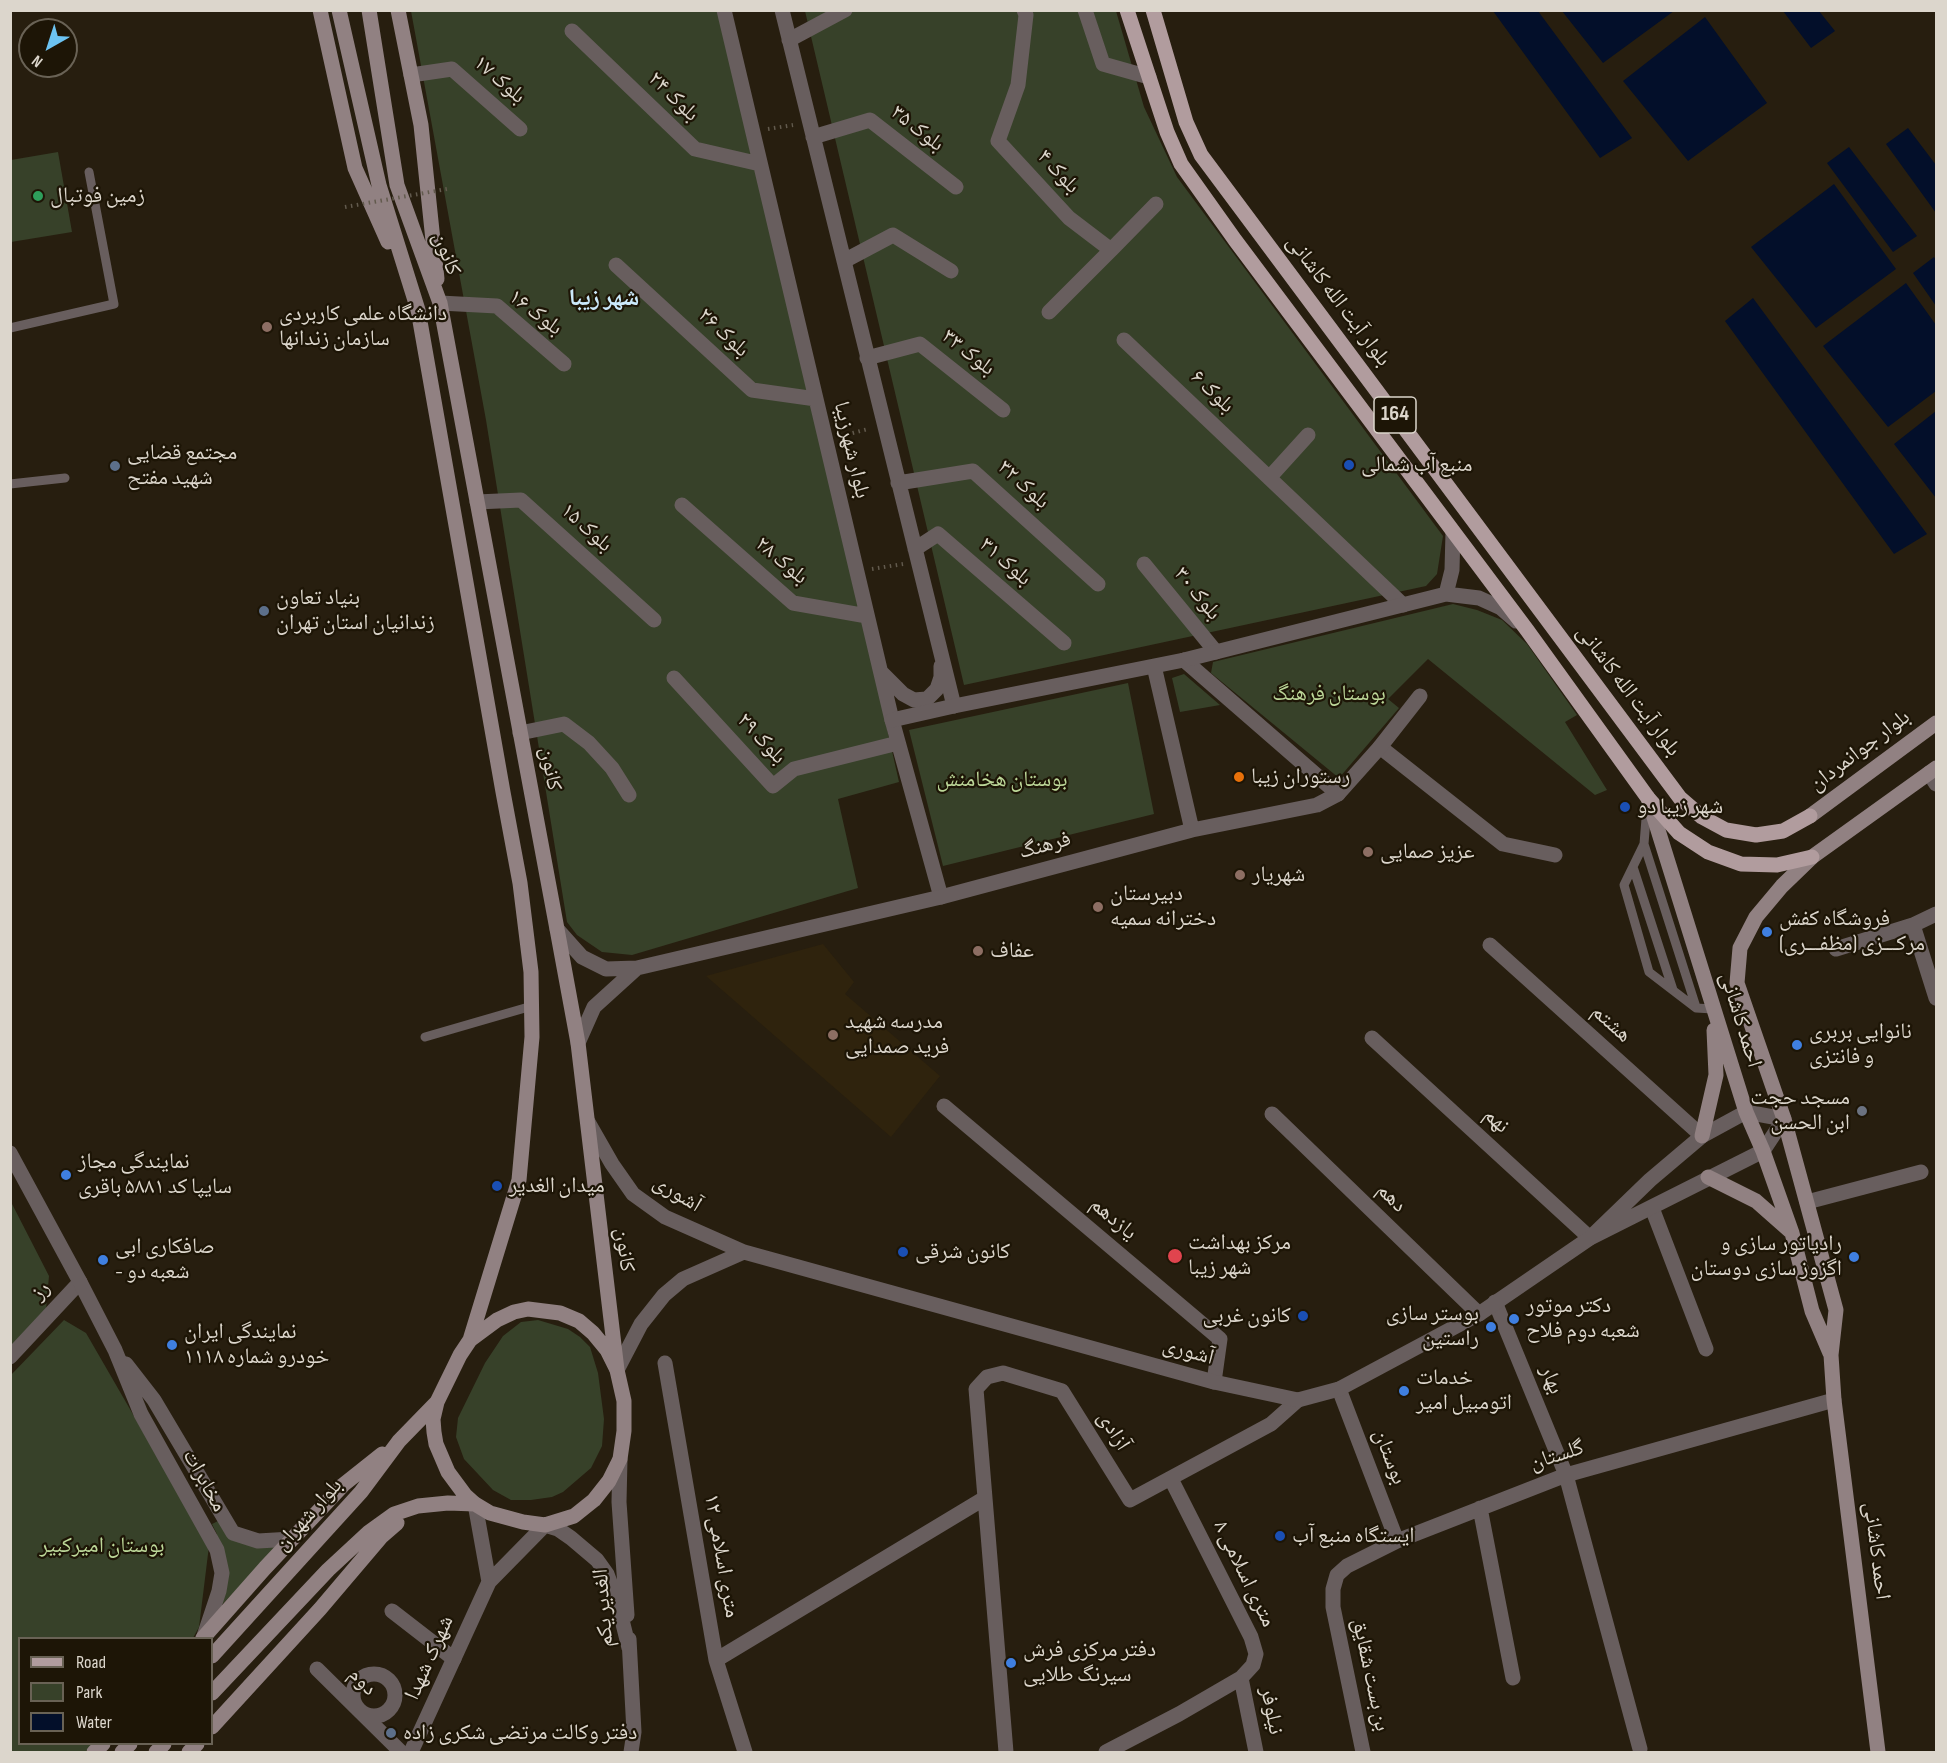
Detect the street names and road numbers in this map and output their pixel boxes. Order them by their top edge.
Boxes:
street label: بلوک ۱۷ [467,50,531,110]
street label: بلوک ۲۴ [642,66,704,128]
street label: بلوک ۳۵ [885,100,949,158]
street label: بلوک ۴ [1031,144,1085,200]
street label: کانون [426,229,466,279]
street label: بلوار آیت الله کاشانی [1280,230,1396,372]
street label: بلوک ۱۶ [503,284,567,342]
street label: بلوک ۲۶ [692,303,754,363]
street label: بلوک ۳۳ [936,324,1000,382]
street label: بلوک ۶ [1184,365,1240,419]
road number: 164 [1374,397,1416,433]
street label: بلوار شهرزیبا [827,399,875,501]
street label: بلوک ۳۲ [992,455,1054,515]
street label: بلوک ۱۵ [555,498,617,558]
street label: بلوک ۲۸ [749,531,813,591]
street label: بلوک ۳۱ [973,532,1037,592]
street label: بلوک ۳۰ [1168,562,1226,626]
street label: بلوار آیت الله کاشانی [1570,620,1686,762]
street label: بلوار جوانمردان [1804,704,1916,798]
street label: بلوک ۲۹ [731,708,791,770]
street label: کانون [533,745,567,793]
street label: فرهنگ [1016,826,1074,866]
street label: احمد کاشانی [1713,969,1767,1071]
street label: هشتم [1585,999,1637,1049]
street label: نهم [1477,1102,1515,1140]
street label: آشوری [648,1169,706,1219]
street label: دهم [1370,1177,1412,1219]
street label: یازدهم [1084,1192,1142,1246]
street label: کانون [608,1227,640,1273]
street label: رز [26,1276,56,1306]
street label: آشوری [1159,1333,1217,1371]
street label: بهار [1533,1362,1569,1398]
street label: آزادی [1091,1406,1135,1456]
street label: بوستان [1366,1426,1412,1488]
street label: گلستان [1527,1435,1587,1477]
street label: مخابرات [176,1445,232,1517]
street label: بلوار شهران [269,1473,349,1557]
street label: ۱۲ متری اسلامی [697,1492,745,1620]
street label: احمد کاشانی [1857,1501,1895,1601]
street label: ۸ متری اسلامی [1207,1516,1281,1632]
street label: الغدیر یکم [588,1568,620,1648]
street label: شهرک شهدا [400,1612,460,1704]
street label: بن بست شقایق [1345,1616,1395,1734]
street label: دوم [342,1662,382,1702]
street label: نیلوفر [1253,1685,1289,1737]

